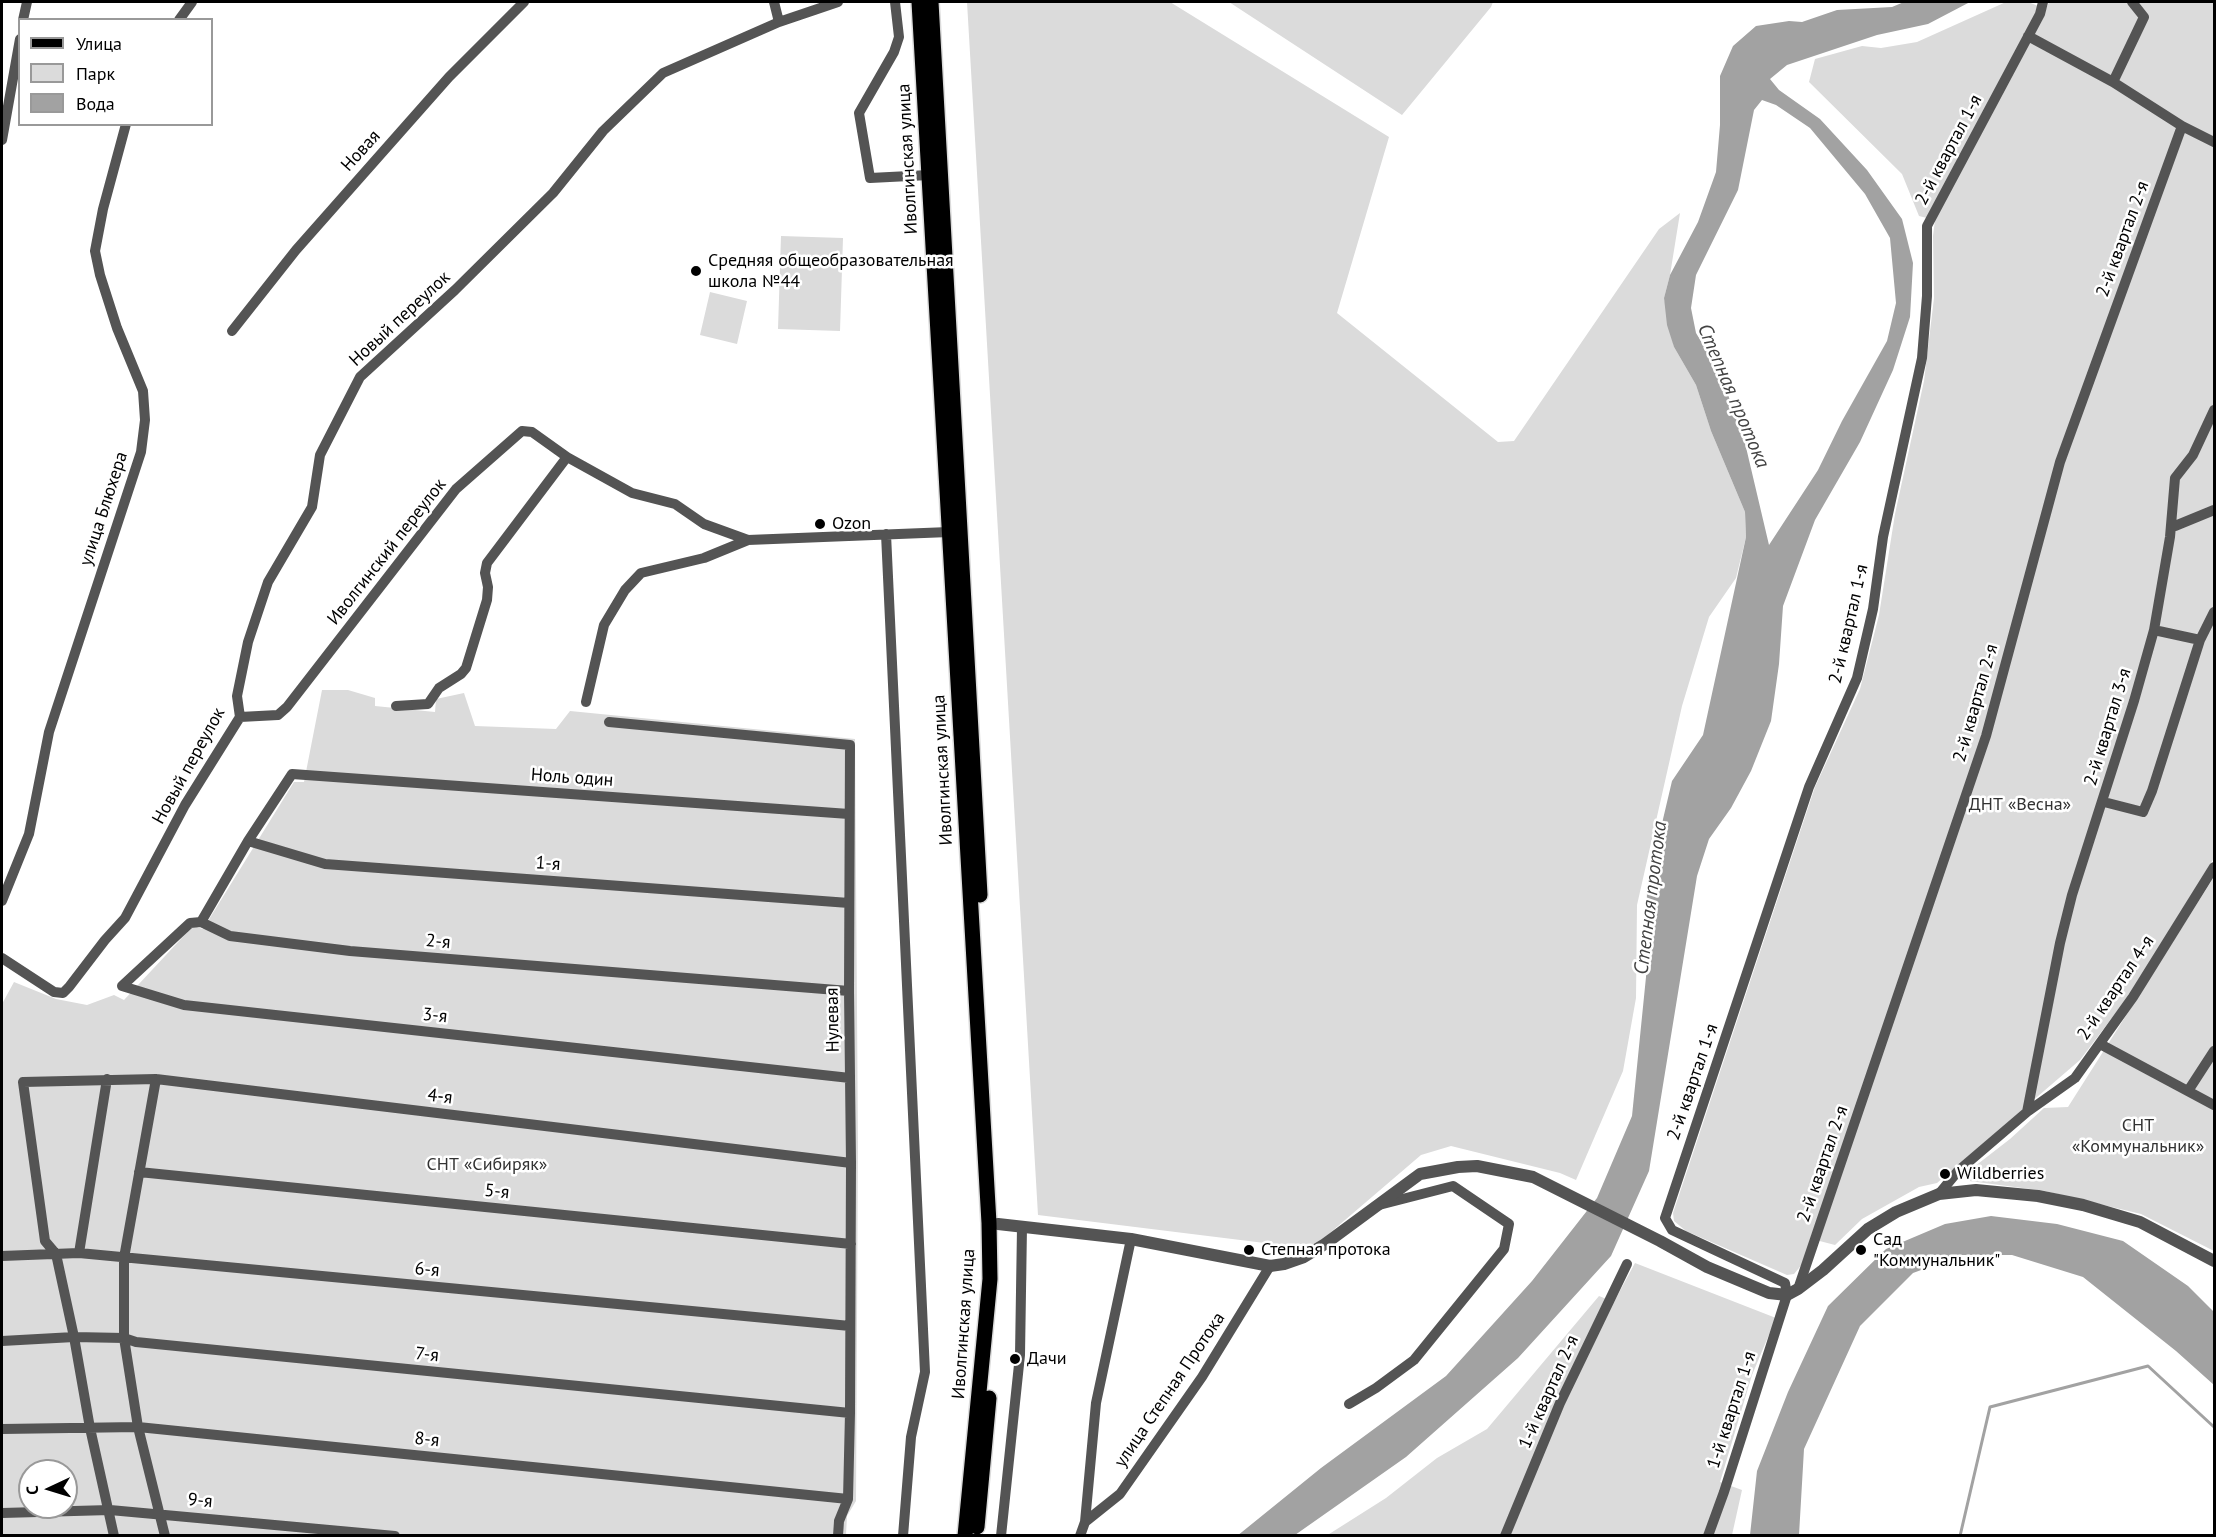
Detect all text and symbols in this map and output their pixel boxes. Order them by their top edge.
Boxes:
legend [18,18,213,126]
text: Улица [76,32,122,55]
text: Парк [76,62,115,85]
street label: Иволгинская улица [893,83,923,235]
street label: 2-й квартал 1-я [1911,91,1987,209]
text: Вода [76,92,115,115]
street label: Новая [337,126,385,176]
street label: 2-й квартал 2-я [2092,178,2154,300]
place label: Средняя общеобразовательная школа №44 [708,250,954,292]
marker: Средняя общеобразовательная школа №44 [689,264,703,278]
street label: Новый переулок [345,267,455,371]
water label: Степная протока [1692,320,1774,472]
street label: улица Блюхера [75,449,133,569]
street label: Иволгинский переулок [323,474,451,630]
place label: Ozon [832,513,871,535]
marker: Ozon [813,517,827,531]
street label: 2-й квартал 1-я [1825,562,1873,686]
street label: 2-й квартал 2-я [1949,642,2003,764]
street label: 2-й квартал 3-я [2080,666,2136,788]
street label: Иволгинская улица [928,694,958,846]
street label: Новый переулок [148,704,230,828]
street label: Ноль один [530,764,614,792]
park label: ДНТ «Весна» [1969,794,2071,816]
water label: Степная протока [1630,820,1672,976]
street label: 1-я [535,852,561,876]
street label: 2-я [425,930,451,954]
street label: 2-й квартал 4-я [2073,932,2159,1044]
street label: Нулевая [822,987,844,1053]
street label: 3-я [422,1004,448,1028]
street label: 2-й квартал 1-я [1663,1021,1723,1143]
street label: 4-я [426,1085,454,1109]
street label: 2-й квартал 2-я [1793,1103,1853,1225]
park label: СНТ «Коммунальник» [2072,1115,2204,1158]
park label: СНТ «Сибиряк» [427,1154,547,1176]
place label: Wildberries [1957,1163,2044,1185]
marker: Wildberries [1938,1167,1952,1181]
street label: 5-я [484,1180,510,1204]
place label: Сад "Коммунальник" [1873,1229,2000,1272]
place label: Степная протока [1261,1239,1391,1261]
marker: Степная протока [1242,1243,1256,1257]
marker: Сад "Коммунальник" [1854,1243,1868,1257]
street label: Иволгинская улица [948,1248,980,1400]
street label: 6-я [414,1258,440,1282]
street label: улица Степная Протока [1110,1308,1230,1472]
street label: 1-й квартал 2-я [1514,1332,1584,1452]
street label: 7-я [414,1343,440,1367]
place label: Дачи [1027,1348,1067,1370]
street label: 1-й квартал 1-я [1703,1349,1761,1471]
marker: Дачи [1008,1352,1022,1366]
street label: 8-я [414,1428,440,1452]
north arrow [18,1459,78,1519]
text: С [22,1485,42,1495]
street label: 9-я [187,1489,213,1513]

